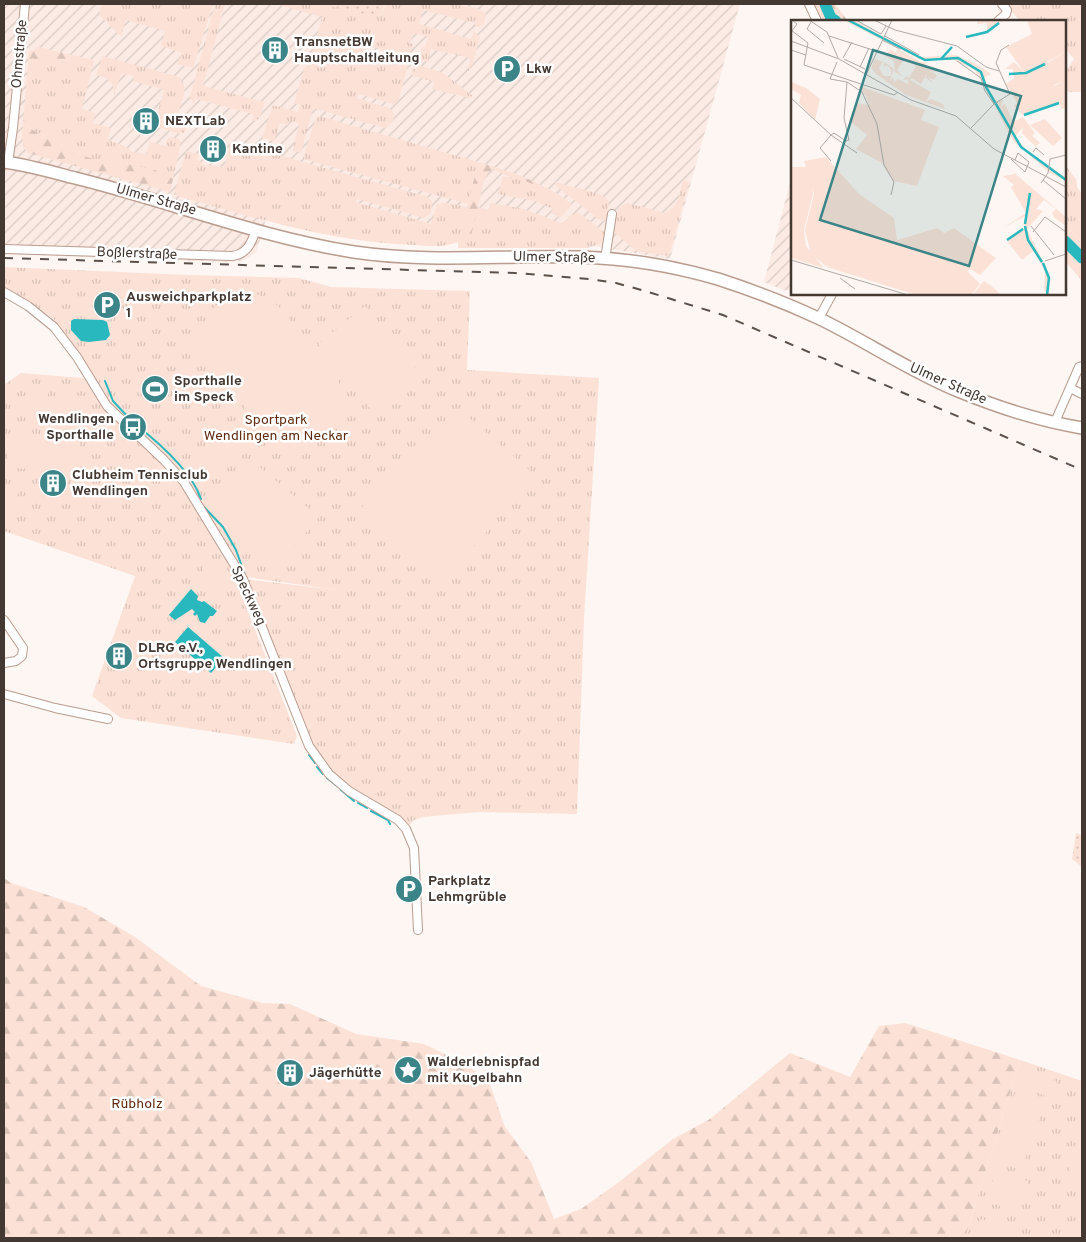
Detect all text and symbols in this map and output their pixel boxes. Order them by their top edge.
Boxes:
street label: Ohmstraße [9,19,31,89]
inset map [791,20,1066,295]
place label: TransnetBW Hauptschaltleitung [294,34,420,67]
building icon: TransnetBW Hauptschaltleitung [260,35,290,65]
parking icon: Lkw [492,54,522,84]
place label: Lkw [526,61,552,78]
building icon: NEXTLab [131,106,161,136]
place label: NEXTLab [165,113,225,130]
building icon: Kantine [198,134,228,164]
place label: Kantine [232,141,283,158]
street label: Ulmer Straße [114,180,198,220]
street label: Boßlerstraße [96,244,178,264]
street label: Ulmer Straße [513,249,595,267]
place label: Ausweichparkplatz 1 [126,289,252,322]
parking icon: Ausweichparkplatz 1 [92,290,122,320]
street label: Ulmer Straße [907,359,989,409]
place label: Sporthalle im Speck [174,373,242,406]
sports icon: Sporthalle im Speck [140,374,170,404]
place label: Wendlingen Sporthalle [38,411,114,444]
bus stop icon: Wendlingen Sporthalle [118,412,148,442]
park label: Sportpark Wendlingen am Neckar [204,412,349,445]
place label: Clubheim Tennisclub Wendlingen [72,467,208,500]
building icon: Clubheim Tennisclub Wendlingen [38,468,68,498]
street label: Speckweg [227,563,269,629]
place label: DLRG e.V., Ortsgruppe Wendlingen [138,640,292,673]
building icon: DLRG e.V., Ortsgruppe Wendlingen [104,641,134,671]
place label: Parkplatz Lehmgrüble [428,873,507,906]
parking icon: Parkplatz Lehmgrüble [394,874,424,904]
place label: Walderlebnispfad mit Kugelbahn [427,1054,540,1087]
place icon: Walderlebnispfad mit Kugelbahn [393,1055,423,1085]
building icon: Jägerhütte [275,1058,305,1088]
place label: Jägerhütte [309,1065,382,1082]
park label: Rübholz [111,1096,163,1113]

